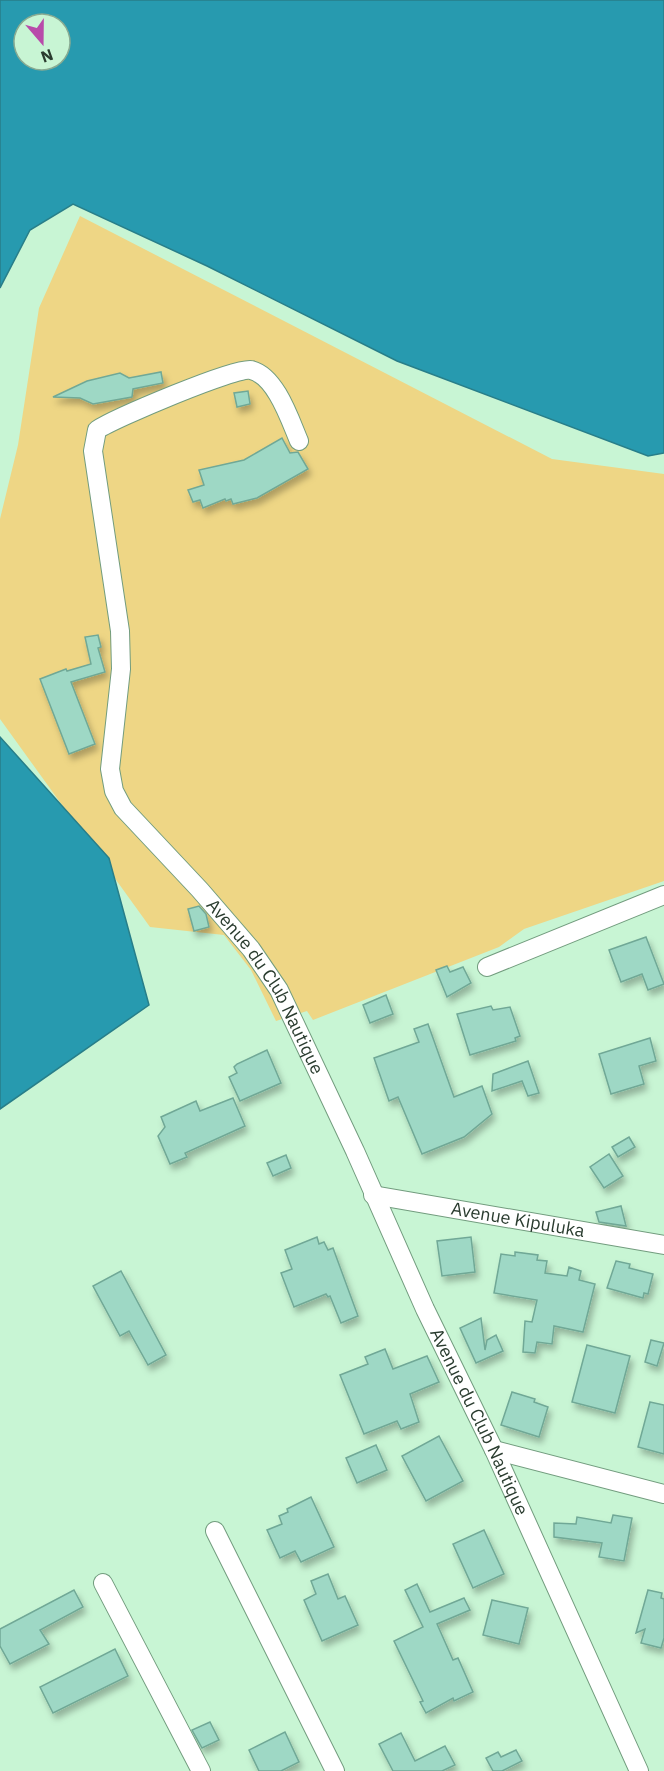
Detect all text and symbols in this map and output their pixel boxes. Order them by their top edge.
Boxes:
north arrow [12,12,72,72]
text: N [38,45,56,67]
street label: Avenue du Club Nautique [202,894,329,1078]
street label: Avenue Kipuluka [449,1197,587,1242]
street label: Avenue du Club Nautique [425,1324,534,1519]

